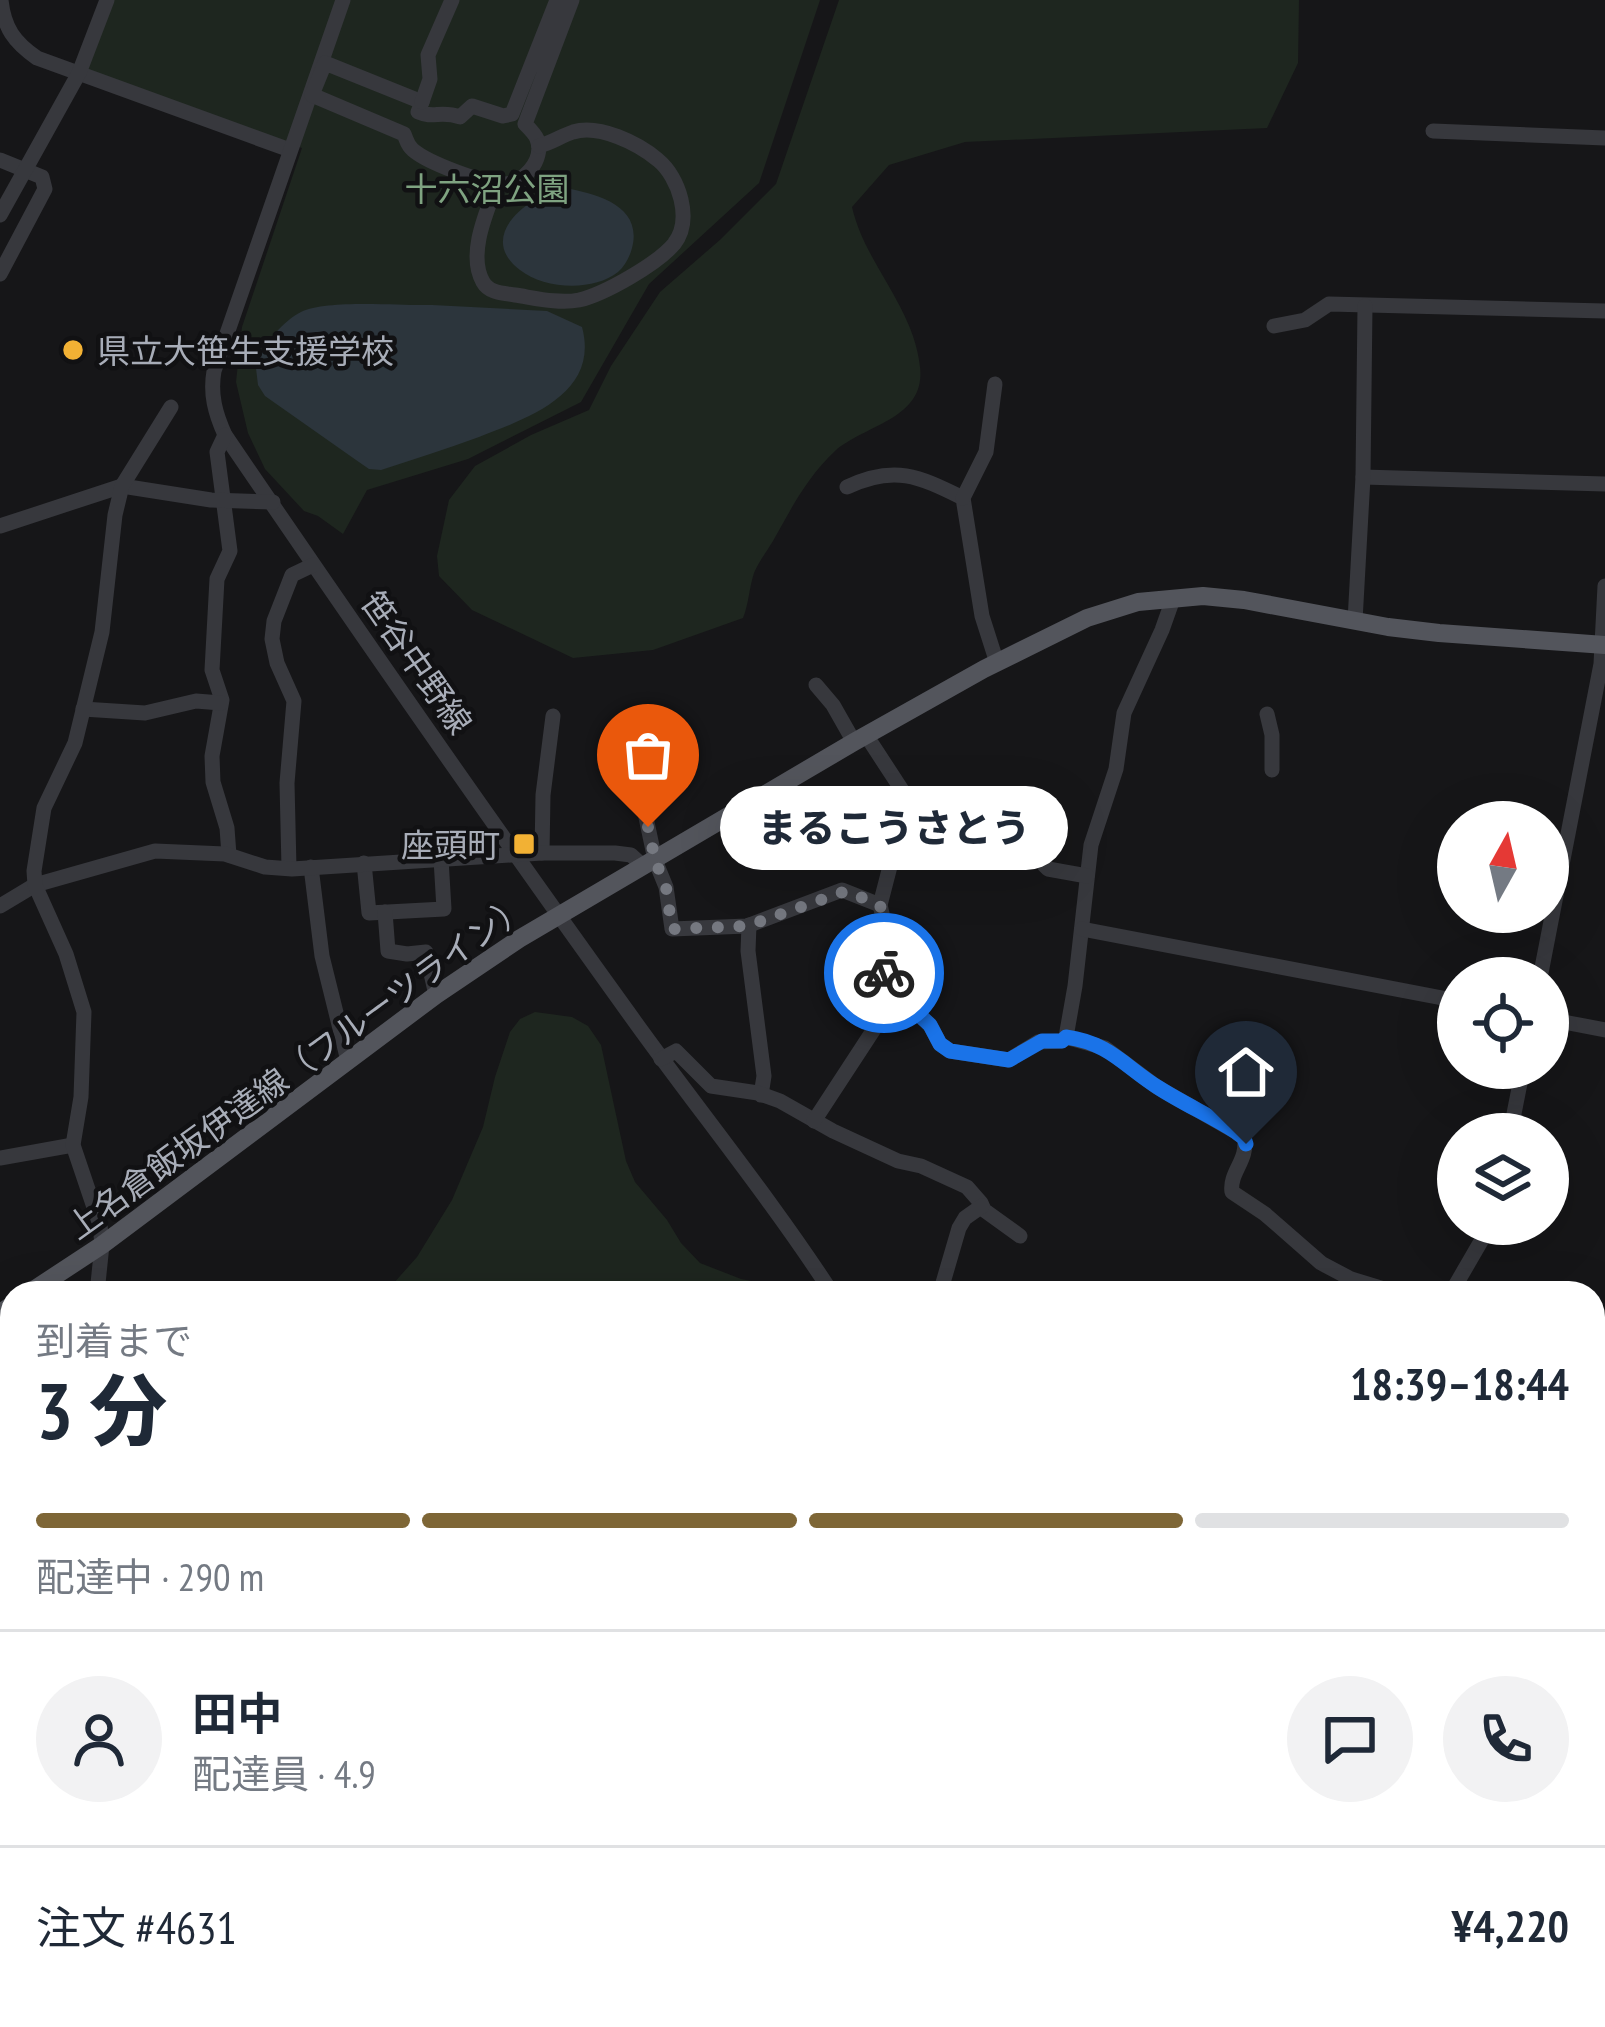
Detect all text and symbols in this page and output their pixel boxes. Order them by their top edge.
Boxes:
park label: 十六沼公園 [405,167,570,210]
place label: 県立大笹生支援学校 [97,329,394,372]
marker: 県立大笹生支援学校 [60,337,86,363]
street label: 笹谷中野線 [352,582,482,742]
pin [597,704,699,827]
icon: bag [615,722,681,788]
callout: まるこうさとう [720,785,1068,869]
north arrow [1437,801,1569,933]
map controls [1437,801,1569,1245]
text: まるこうさとう [757,802,1031,853]
place label: 座頭町 [401,823,500,866]
marker: 座頭町 [511,831,537,857]
street label: 上名倉飯坂伊達線（フルーツライン） [58,884,536,1248]
courier [824,913,944,1033]
icon: bike [851,940,917,1006]
button: locate [1437,957,1569,1089]
pin [1195,1021,1297,1144]
icon: home [1213,1039,1279,1105]
button: layers [1437,1113,1569,1245]
text: 到着まで [36,1315,192,1366]
text: 18:39–18:44 [1350,1354,1569,1412]
text: 3 分 [36,1360,167,1461]
text: 配達中 · 290 m [36,1551,264,1602]
button: person [36,1676,162,1802]
button: chat [1287,1676,1413,1802]
button: phone [1443,1676,1569,1802]
text: 田中 [192,1684,282,1742]
text: 配達員 · 4.9 [192,1748,376,1799]
text: ¥4,220 [1452,1896,1569,1954]
text: 注文 #4631 [36,1898,237,1956]

